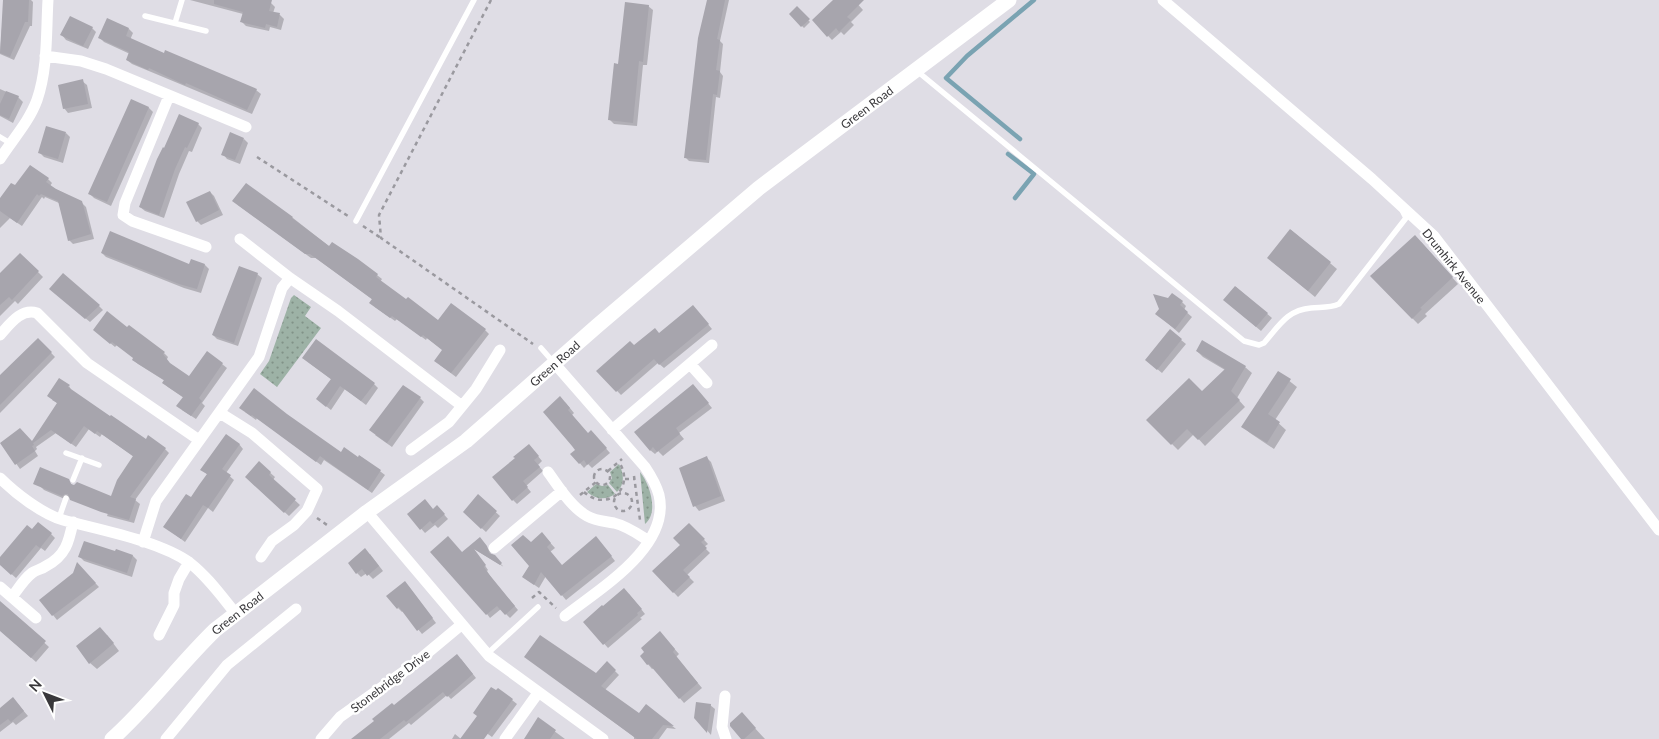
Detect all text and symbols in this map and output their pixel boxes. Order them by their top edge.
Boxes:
street label: Green Road [837,82,896,132]
street label: Drumhirk Avenue [1419,225,1489,307]
street label: Green Road [526,337,583,389]
street label: Green Road [208,588,266,638]
street label: Stonebridge Drive [347,646,433,716]
north arrow [20,669,70,719]
text: N [25,675,45,695]

